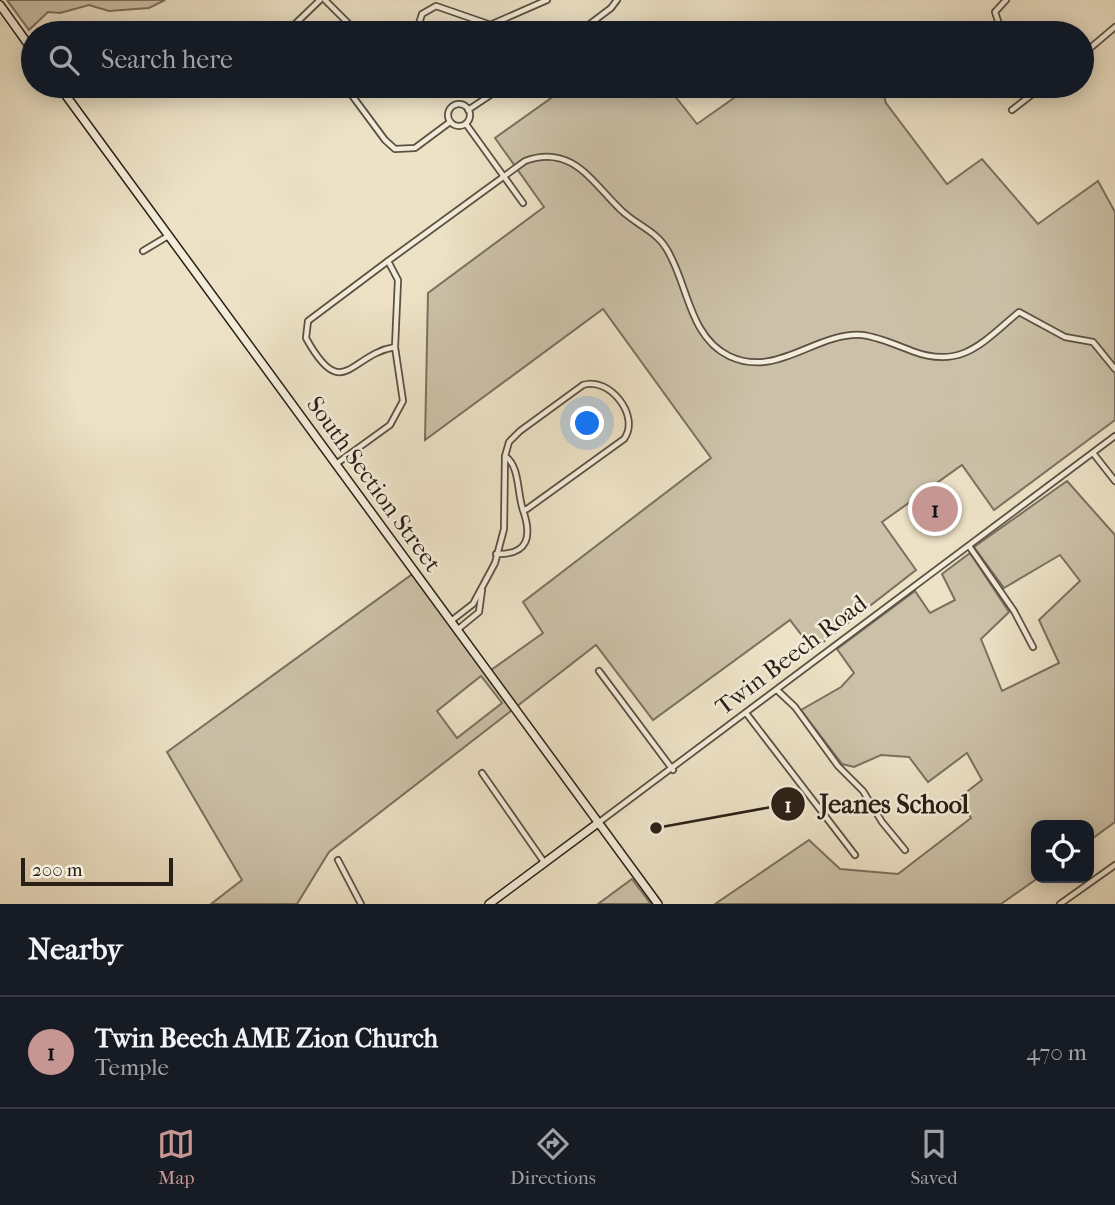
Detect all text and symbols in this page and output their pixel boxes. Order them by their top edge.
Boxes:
search box [21,21,1094,98]
icon: search [45,41,83,79]
text: Search here [101,44,233,75]
street label: South Section Street [301,391,447,577]
your location [570,406,604,440]
pin: 1 [912,483,958,535]
street label: Twin Beech Road [710,589,873,721]
callout: Jeanes School [770,781,983,828]
text: Jeanes School [816,789,970,820]
text: 1 [784,793,792,817]
map controls [1031,820,1094,883]
button: locate [1031,820,1094,883]
scale bar [21,855,173,887]
text: 200 m [32,859,83,881]
text: Nearby [28,932,123,967]
text: Twin Beech AME Zion Church [95,1023,438,1054]
text: 1 [47,1039,55,1066]
text: 470 m [1026,1039,1087,1066]
text: Temple [95,1054,169,1081]
tab: Map [157,1125,195,1189]
tab: Directions [510,1125,596,1189]
tab: Saved [910,1125,958,1189]

